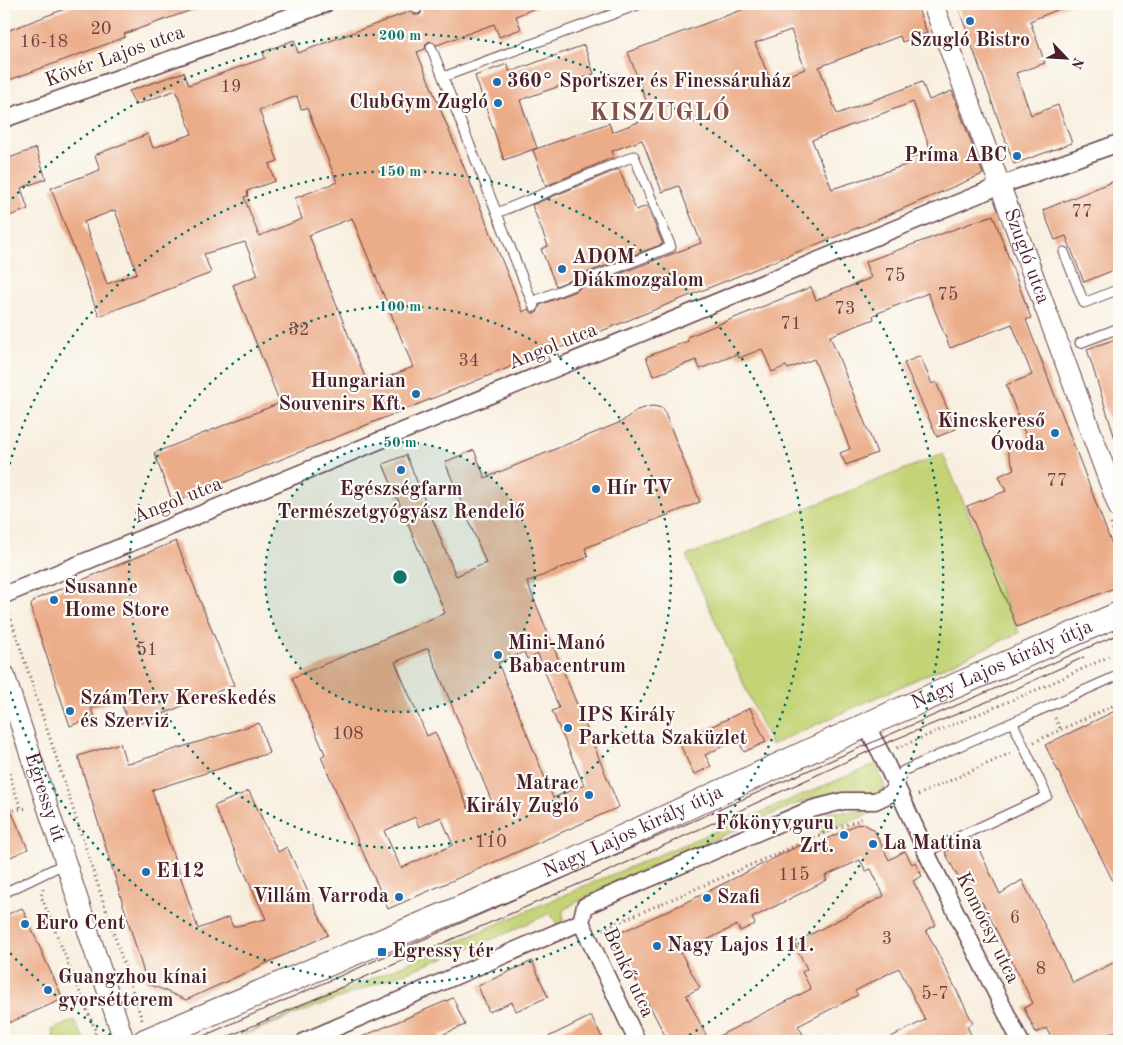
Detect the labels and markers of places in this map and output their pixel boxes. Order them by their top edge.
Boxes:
marker: Szugló Bistro [964,15,976,27]
place label: Szugló Bistro [910,31,1030,51]
place label: 360° Sportszer és Finessáruház [507,72,791,92]
marker: 360° Sportszer és Finessáruház [491,76,503,88]
place label: ClubGym Zugló [349,93,488,113]
marker: ClubGym Zugló [492,97,504,109]
place label: Príma ABC [904,146,1007,166]
marker: Príma ABC [1011,150,1023,162]
place label: ADOM Diákmozgalom [572,248,704,291]
marker: ADOM Diákmozgalom [556,263,568,275]
place label: Hungarian Souvenirs Kft. [278,372,406,415]
marker: Hungarian Souvenirs Kft. [410,388,422,400]
place label: Kincskereső Óvoda [937,412,1045,455]
marker: Kincskereső Óvoda [1049,427,1061,439]
marker: Egészségfarm Természetgyógyász Rendelő [395,464,407,476]
place label: Hír TV [606,479,672,499]
place label: Egészségfarm Természetgyógyász Rendelő [277,480,525,523]
marker: Hír TV [590,483,602,495]
centre of rings [391,568,409,586]
place label: Susanne Home Store [64,578,169,621]
marker: Susanne Home Store [48,594,60,606]
place label: Mini-Manó Babacentrum [508,634,626,677]
marker: Mini-Manó Babacentrum [492,649,504,661]
place label: SzámTerv Kereskedés és Szerviz [80,689,276,732]
marker: SzámTerv Kereskedés és Szerviz [64,705,76,717]
place label: IPS Király Parketta Szaküzlet [578,706,747,749]
marker: IPS Király Parketta Szaküzlet [562,722,574,734]
place label: Matrac Király Zugló [465,774,579,817]
marker: Matrac Király Zugló [583,789,595,801]
place label: Főkönyvguru Zrt. [715,814,834,857]
marker: Főkönyvguru Zrt. [838,829,850,841]
place label: La Mattina [883,834,982,854]
marker: La Mattina [867,838,879,850]
place label: E112 [156,862,205,882]
marker: E112 [140,866,152,878]
place label: Villám Varroda [253,887,389,907]
place label: Szafi [717,888,760,908]
marker: Villám Varroda [393,891,405,903]
marker: Szafi [701,892,713,904]
place label: Euro Cent [35,914,125,934]
marker: Euro Cent [19,918,31,930]
place label: Nagy Lajos 111. [667,936,814,956]
marker: Nagy Lajos 111. [651,940,663,952]
place label: Egressy tér [392,942,494,962]
marker: Egressy tér [376,946,388,958]
place label: Guangzhou kínai gyorsétterem [58,968,207,1011]
marker: Guangzhou kínai gyorsétterem [42,984,54,996]

